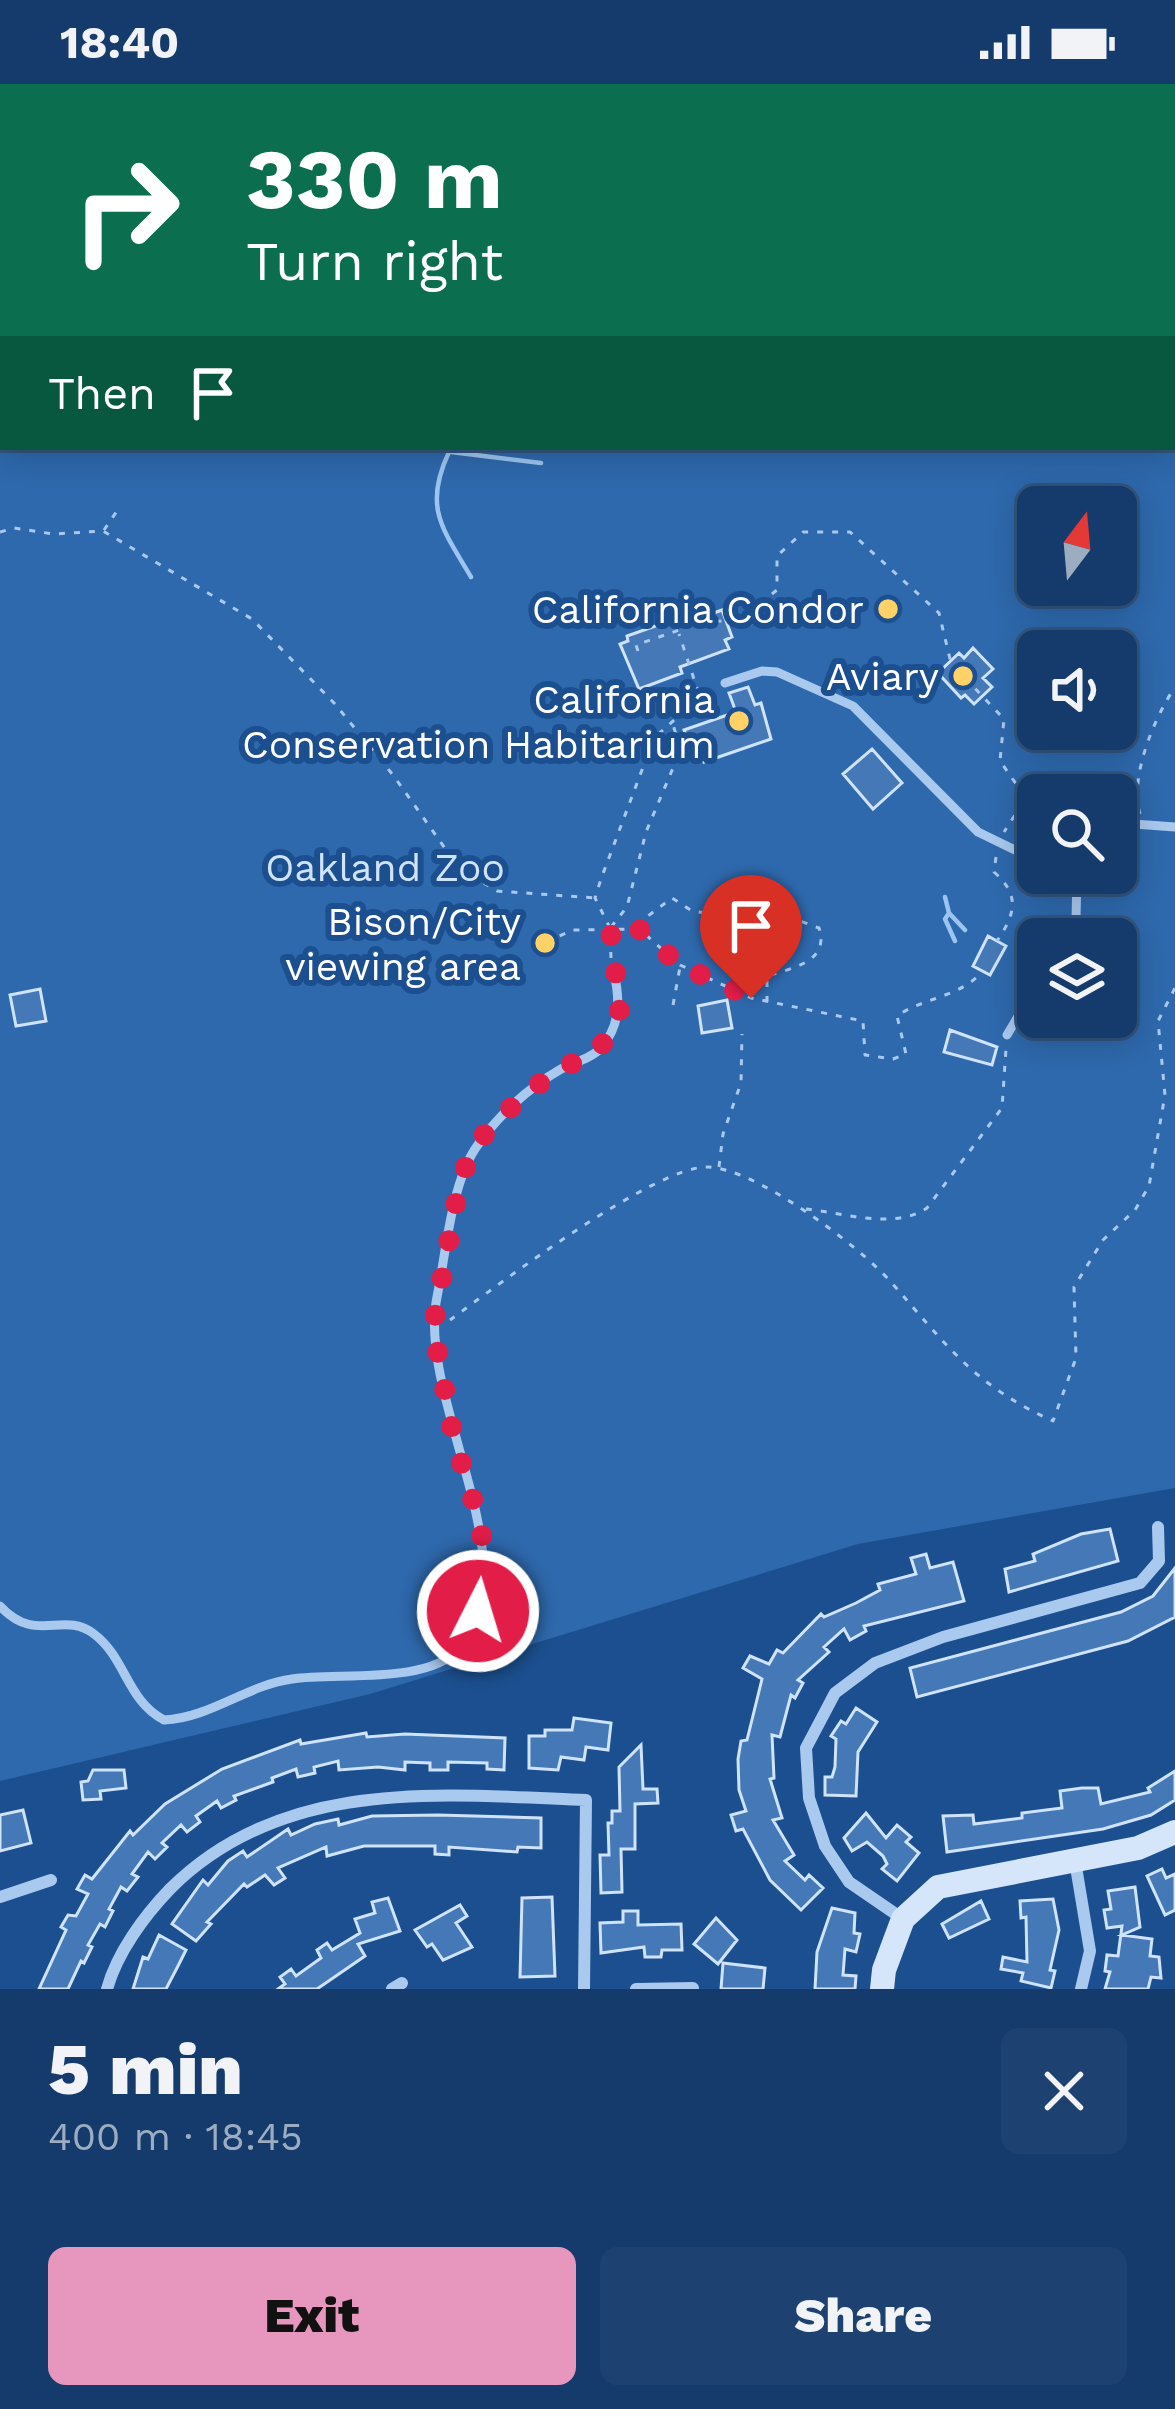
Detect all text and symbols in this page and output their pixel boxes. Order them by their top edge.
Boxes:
text: 18:40 [60,16,179,69]
text: 330 m [246,130,503,228]
icon: right [48,132,204,288]
text: Turn right [246,230,503,293]
icon: arrive [180,360,246,426]
text: Then [48,367,156,420]
north arrow [1017,486,1137,606]
map controls [1017,486,1137,1038]
place label: California Condor [532,587,864,632]
marker: California Condor [875,596,901,622]
button: sound [1017,630,1137,750]
place label: Aviary [826,654,939,699]
marker: Aviary [950,663,976,689]
place label: California Conservation Habitarium [242,677,715,767]
marker: California Conservation Habitarium [726,708,752,734]
button: search [1017,774,1137,894]
park label: Oakland Zoo [265,845,505,890]
pin [700,875,802,998]
icon: arrive [718,893,784,959]
place label: Bison/City viewing area [285,899,521,989]
button: layers [1017,918,1137,1038]
marker: Bison/City viewing area [532,930,558,956]
position arrow [415,1548,541,1674]
text: 5 min [48,2027,243,2111]
button: close [1001,2028,1127,2154]
text: 400 m · 18:45 [48,2114,303,2159]
button: Exit [48,2247,576,2385]
button: Share [600,2247,1127,2385]

